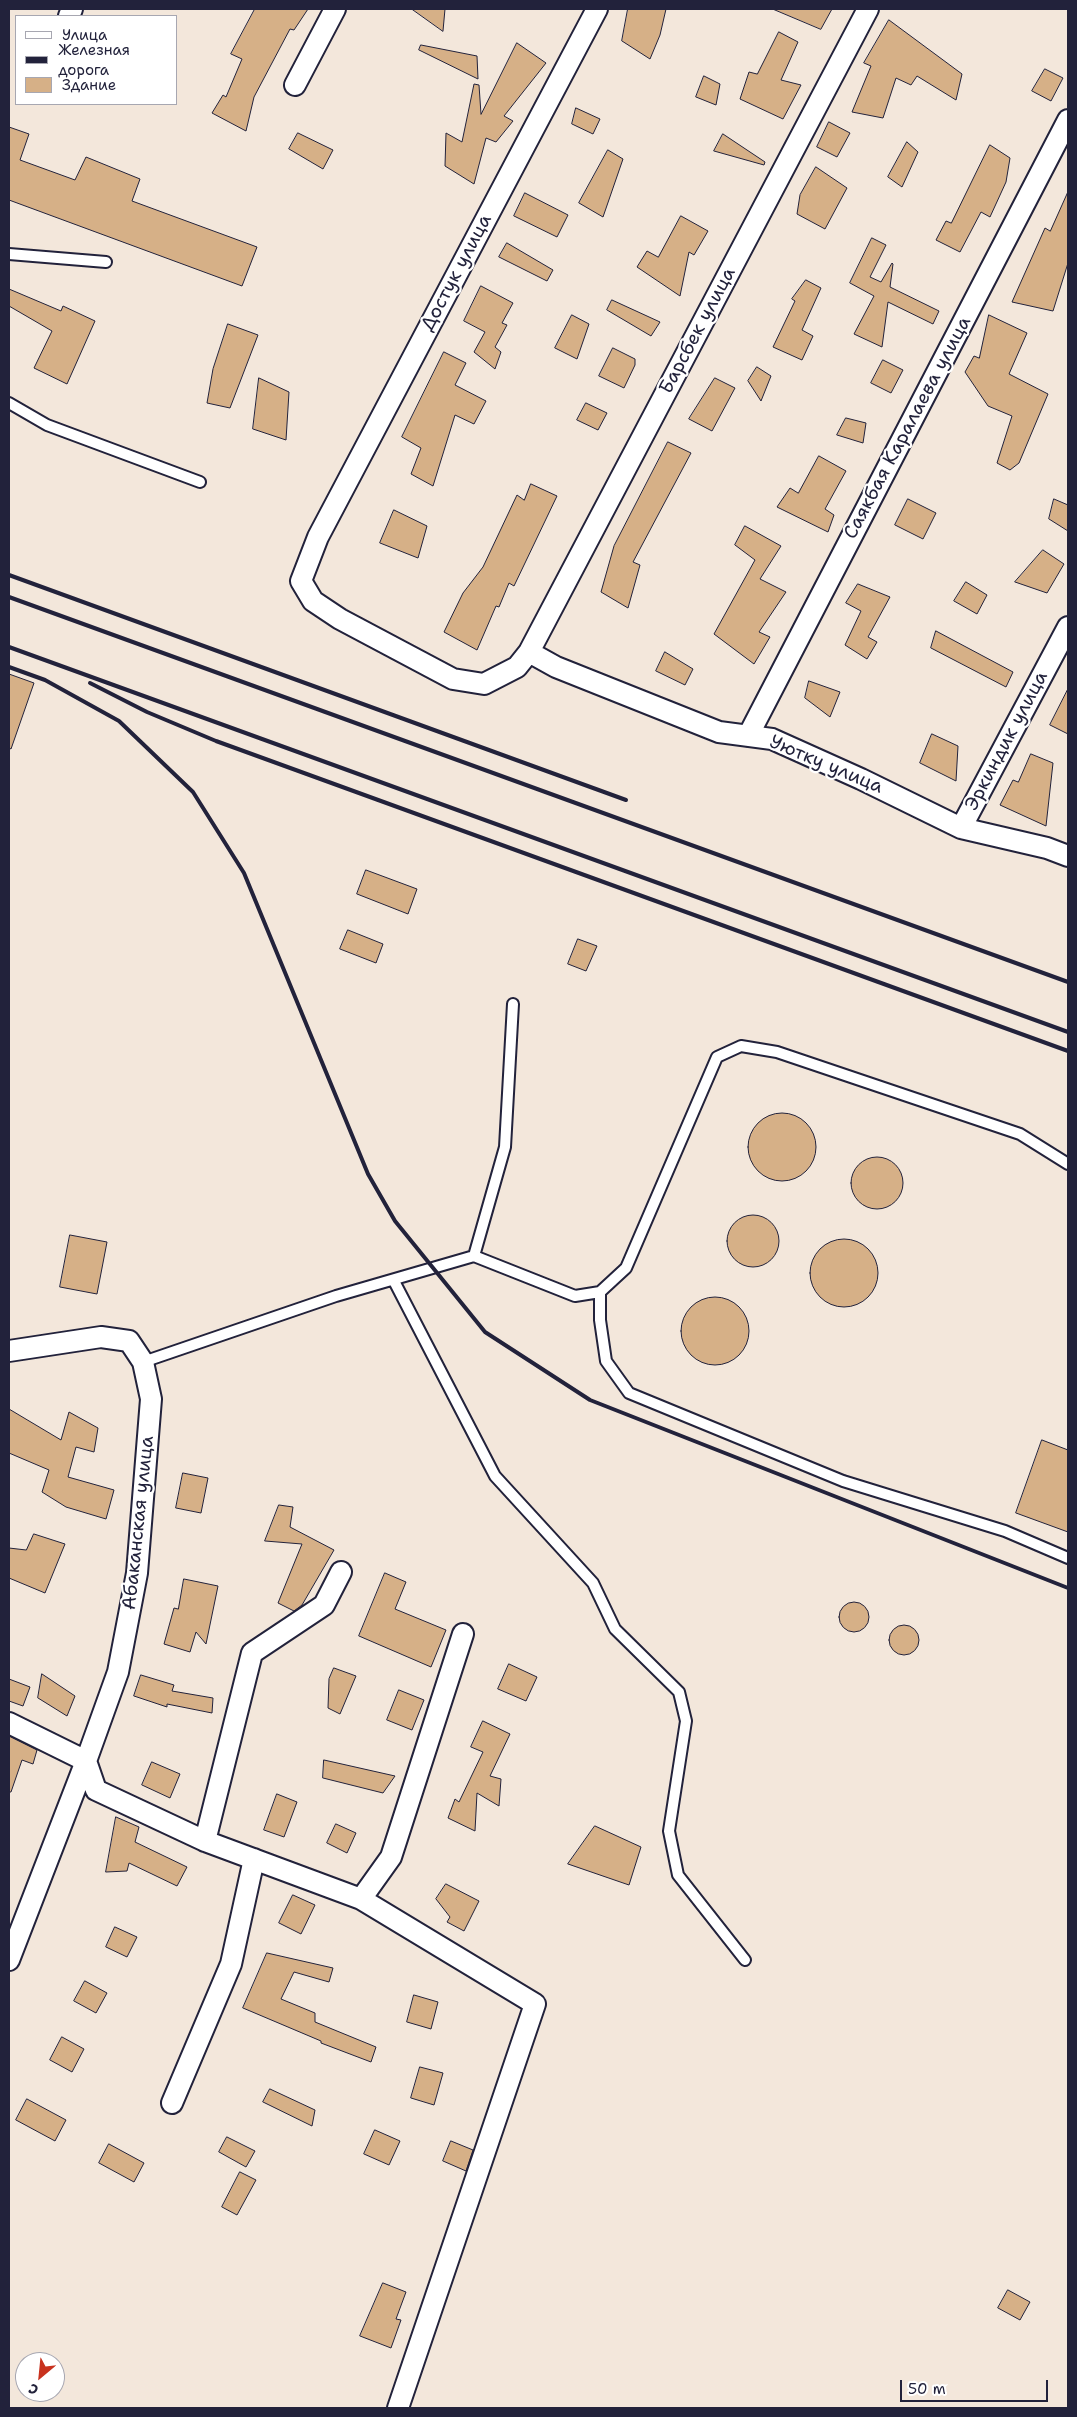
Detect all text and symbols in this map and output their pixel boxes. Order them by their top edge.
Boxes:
legend [15,15,178,105]
text: Улица [62,25,107,45]
text: Железная дорога [58,40,130,80]
text: Здание [62,75,116,95]
street label: Достук улица [417,211,497,335]
street label: Барсбек улица [655,264,741,398]
street label: Саякбая Каралаева улица [840,313,976,543]
street label: Эркиндик улица [961,668,1053,814]
street label: Уютку улица [766,731,886,799]
street label: Абаканская улица [119,1435,159,1611]
north arrow [15,2352,65,2402]
scale bar [902,2370,1050,2402]
text: С [25,2379,41,2399]
text: 50 m [908,2379,946,2399]

